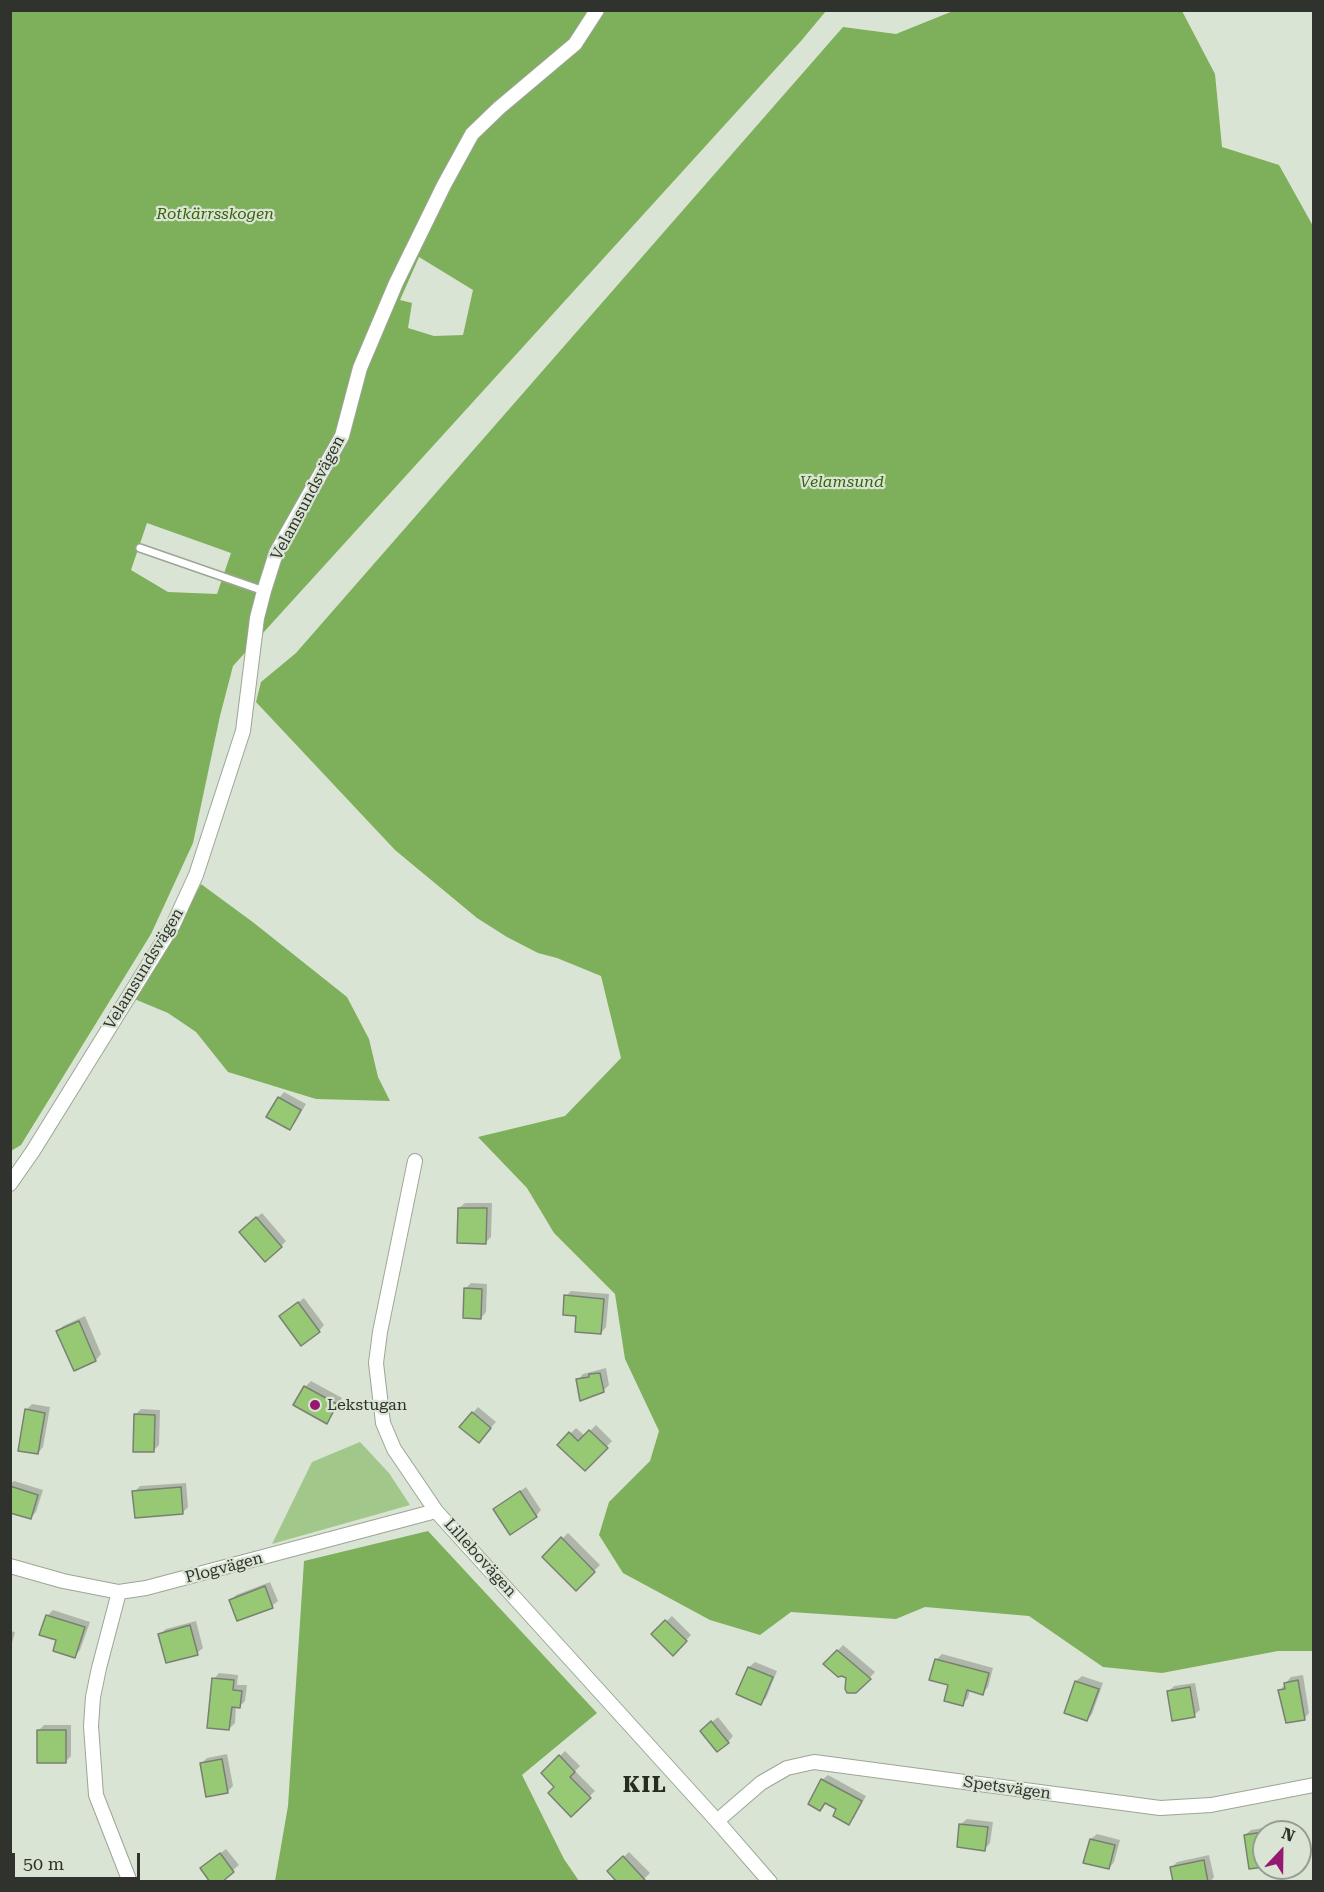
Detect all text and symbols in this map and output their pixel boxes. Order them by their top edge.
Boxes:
park label: Rotkärrsskogen [156,204,274,224]
street label: Velamsundsvägen [267,433,349,563]
park label: Velamsund [800,472,884,492]
street label: Velamsundsvägen [100,905,188,1033]
place label: Lekstugan [327,1395,407,1415]
marker: Lekstugan [308,1398,322,1412]
street label: Lillebovägen [440,1515,520,1601]
street label: Plogvägen [183,1548,265,1588]
street label: Spetsvägen [962,1772,1052,1804]
district label: KIL [623,1773,667,1799]
north arrow [1252,1820,1312,1880]
text: N [1279,1824,1297,1846]
scale bar [15,1841,142,1879]
text: 50 m [23,1853,64,1874]

